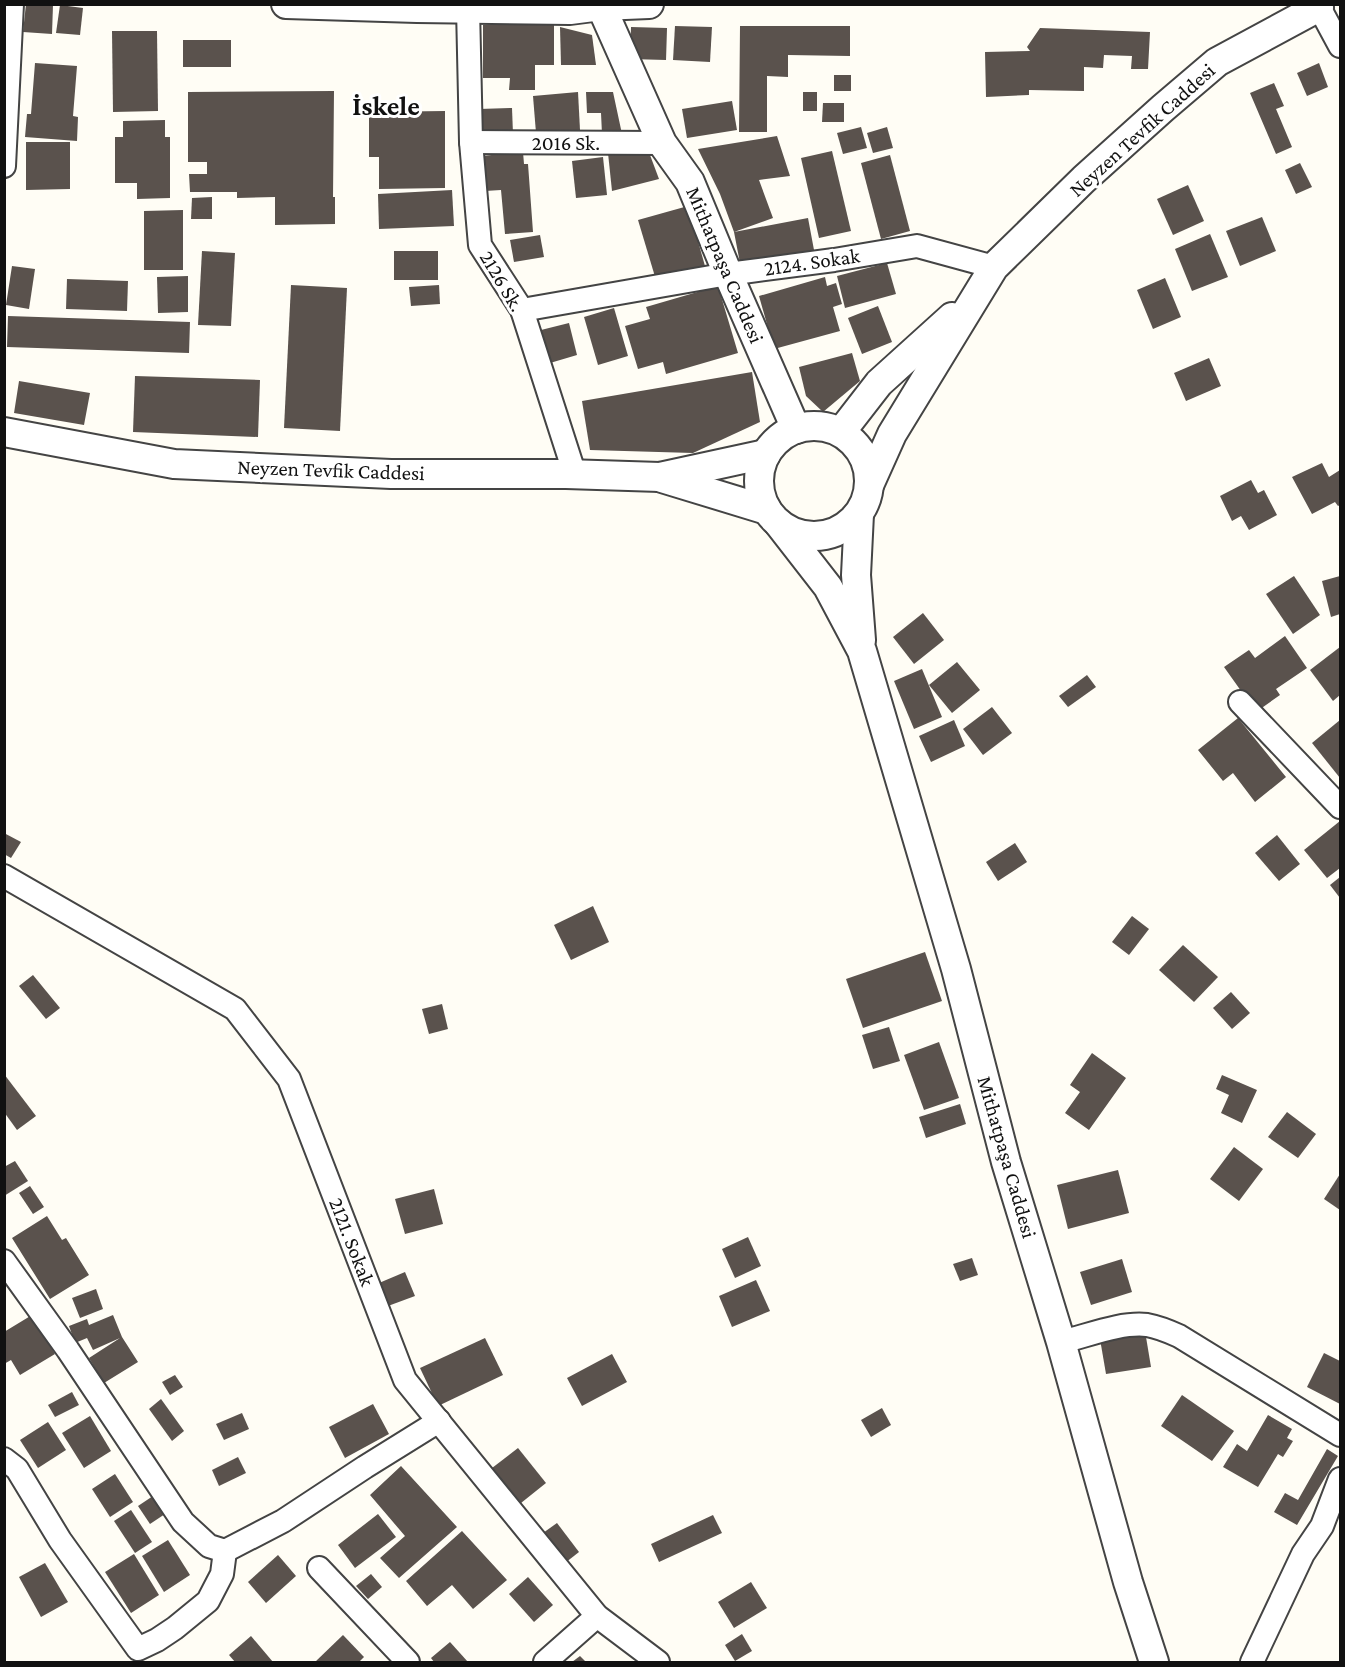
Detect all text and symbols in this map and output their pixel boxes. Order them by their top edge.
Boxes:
street label: Neyzen Tevfik Caddesi [1064,58,1220,202]
district label: İskele [352,91,420,121]
street label: 2016 Sk. [532,131,600,155]
street label: Mithatpaşa Caddesi [681,183,769,347]
street label: 2124. Sokak [763,243,861,281]
street label: 2126 Sk. [475,246,529,316]
street label: Neyzen Tevfik Caddesi [237,455,426,485]
street label: Mithatpaşa Caddesi [972,1073,1042,1241]
street label: 2121. Sokak [324,1194,380,1290]

